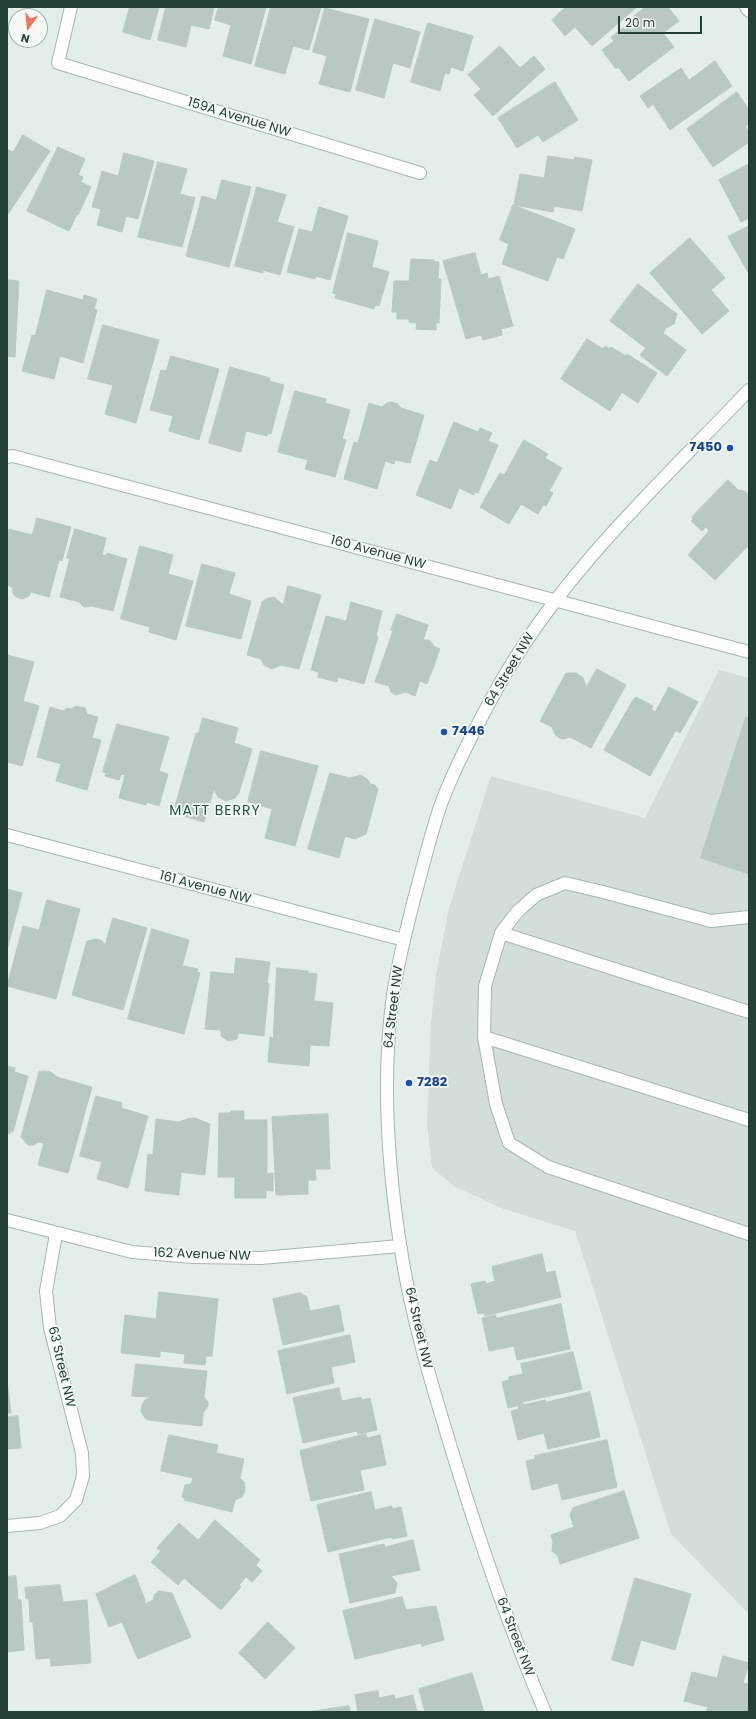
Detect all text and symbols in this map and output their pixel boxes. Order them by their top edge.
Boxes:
north arrow [8,8,48,48]
scale bar [620,8,704,34]
text: 20 m [625,14,655,31]
text: N [19,30,31,47]
street label: 159A Avenue NW [186,95,292,141]
place label: 7450 [689,440,722,456]
marker: 7450 [725,443,735,453]
street label: 160 Avenue NW [329,533,427,573]
street label: 64 Street NW [482,630,538,710]
place label: 7446 [452,724,485,740]
marker: 7446 [439,727,449,737]
district label: MATT BERRY [169,803,261,819]
street label: 161 Avenue NW [158,868,252,908]
street label: 64 Street NW [381,965,407,1049]
place label: 7282 [417,1075,447,1091]
marker: 7282 [404,1078,414,1088]
street label: 162 Avenue NW [153,1246,251,1264]
street label: 64 Street NW [401,1286,435,1370]
street label: 63 Street NW [44,1325,78,1409]
street label: 64 Street NW [493,1595,537,1679]

